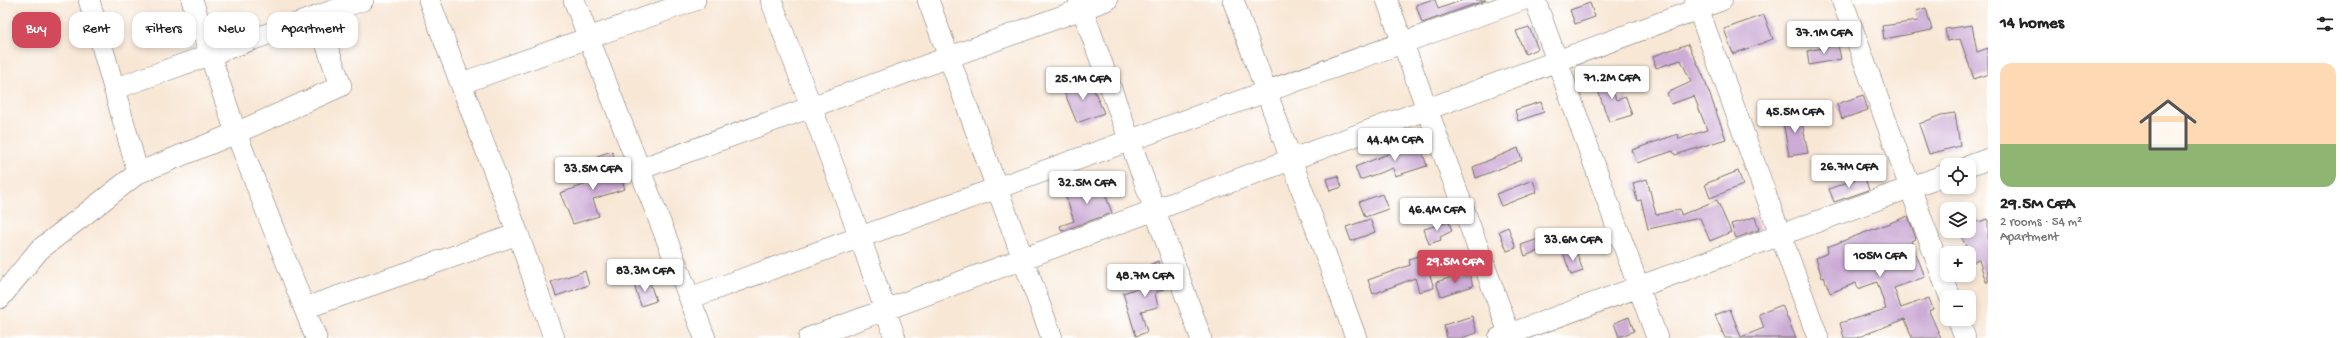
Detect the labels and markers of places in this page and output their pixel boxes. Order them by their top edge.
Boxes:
pin: 37.1M CFA [1778,21,1870,55]
pin: 71.2M CFA [1566,66,1658,100]
pin: 25.1M CFA [1037,67,1129,101]
pin: 45.5M CFA [1749,100,1841,134]
pin: 44.4M CFA [1349,128,1441,162]
pin: 26.7M CFA [1803,155,1895,189]
pin: 33.5M CFA [547,157,639,191]
pin: 32.5M CFA [1041,171,1133,205]
pin: 46.4M CFA [1391,198,1483,232]
pin: 33.6M CFA [1527,228,1619,262]
pin: 105M CFA [1839,244,1921,278]
pin: 29.5M CFA [1409,250,1501,284]
pin: 83.3M CFA [599,259,691,293]
pin: 48.7M CFA [1099,264,1191,298]

